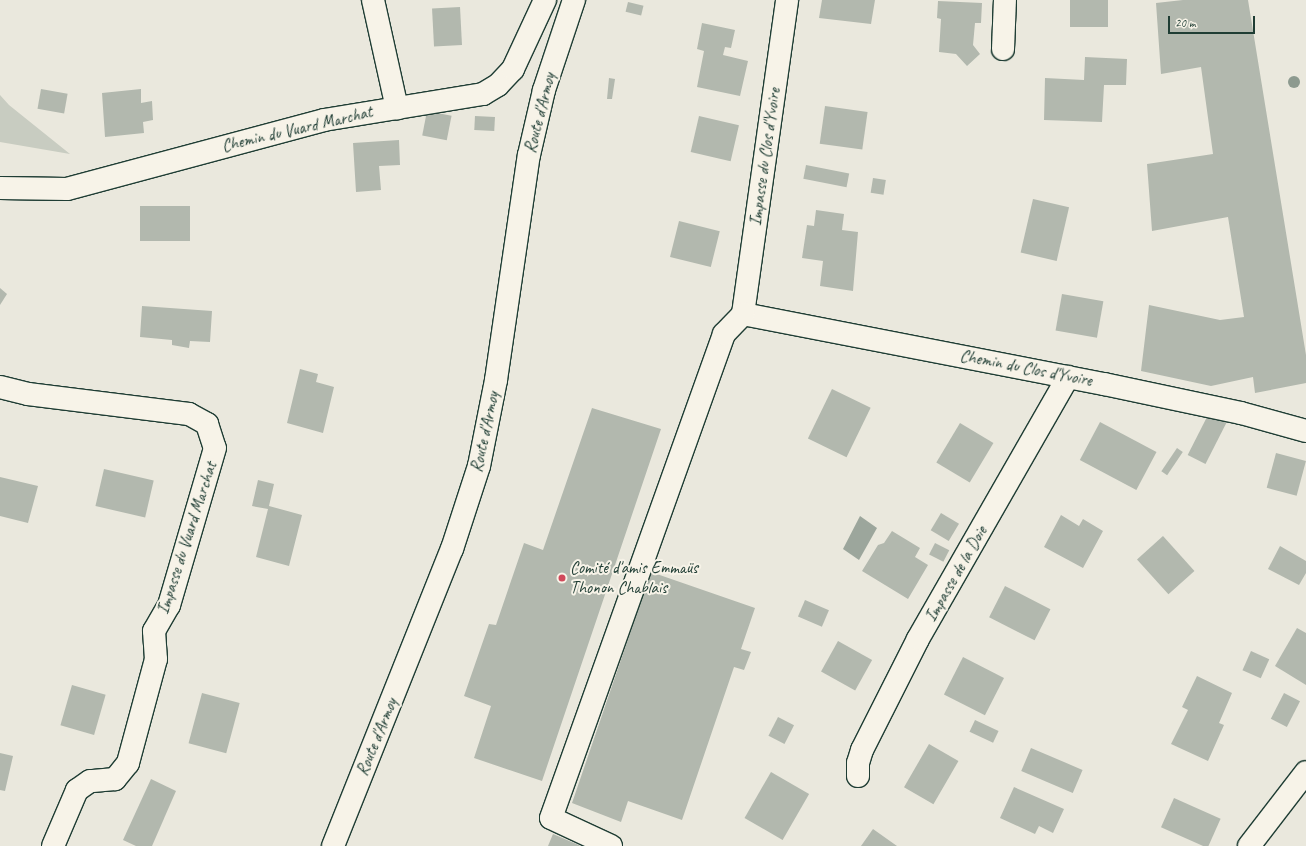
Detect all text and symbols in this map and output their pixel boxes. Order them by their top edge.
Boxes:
scale bar [1170,8,1257,34]
text: 20 m [1175,15,1195,31]
street label: Route d'Armoy [520,71,560,155]
street label: Impasse du Clos d'Yvoire [745,87,785,227]
street label: Chemin du Vuard Marchat [220,102,374,156]
street label: Chemin du Clos d'Yvoire [958,345,1094,391]
street label: Route d'Armoy [467,390,503,474]
street label: Impasse du Vuard Marchat [153,460,221,616]
street label: Impasse de la Doie [920,523,992,625]
place label: Comité d'amis Emmaüs Thonon Chablais [570,558,699,598]
marker: Comité d'amis Emmaüs Thonon Chablais [557,573,567,583]
street label: Route d'Armoy [352,695,402,779]

